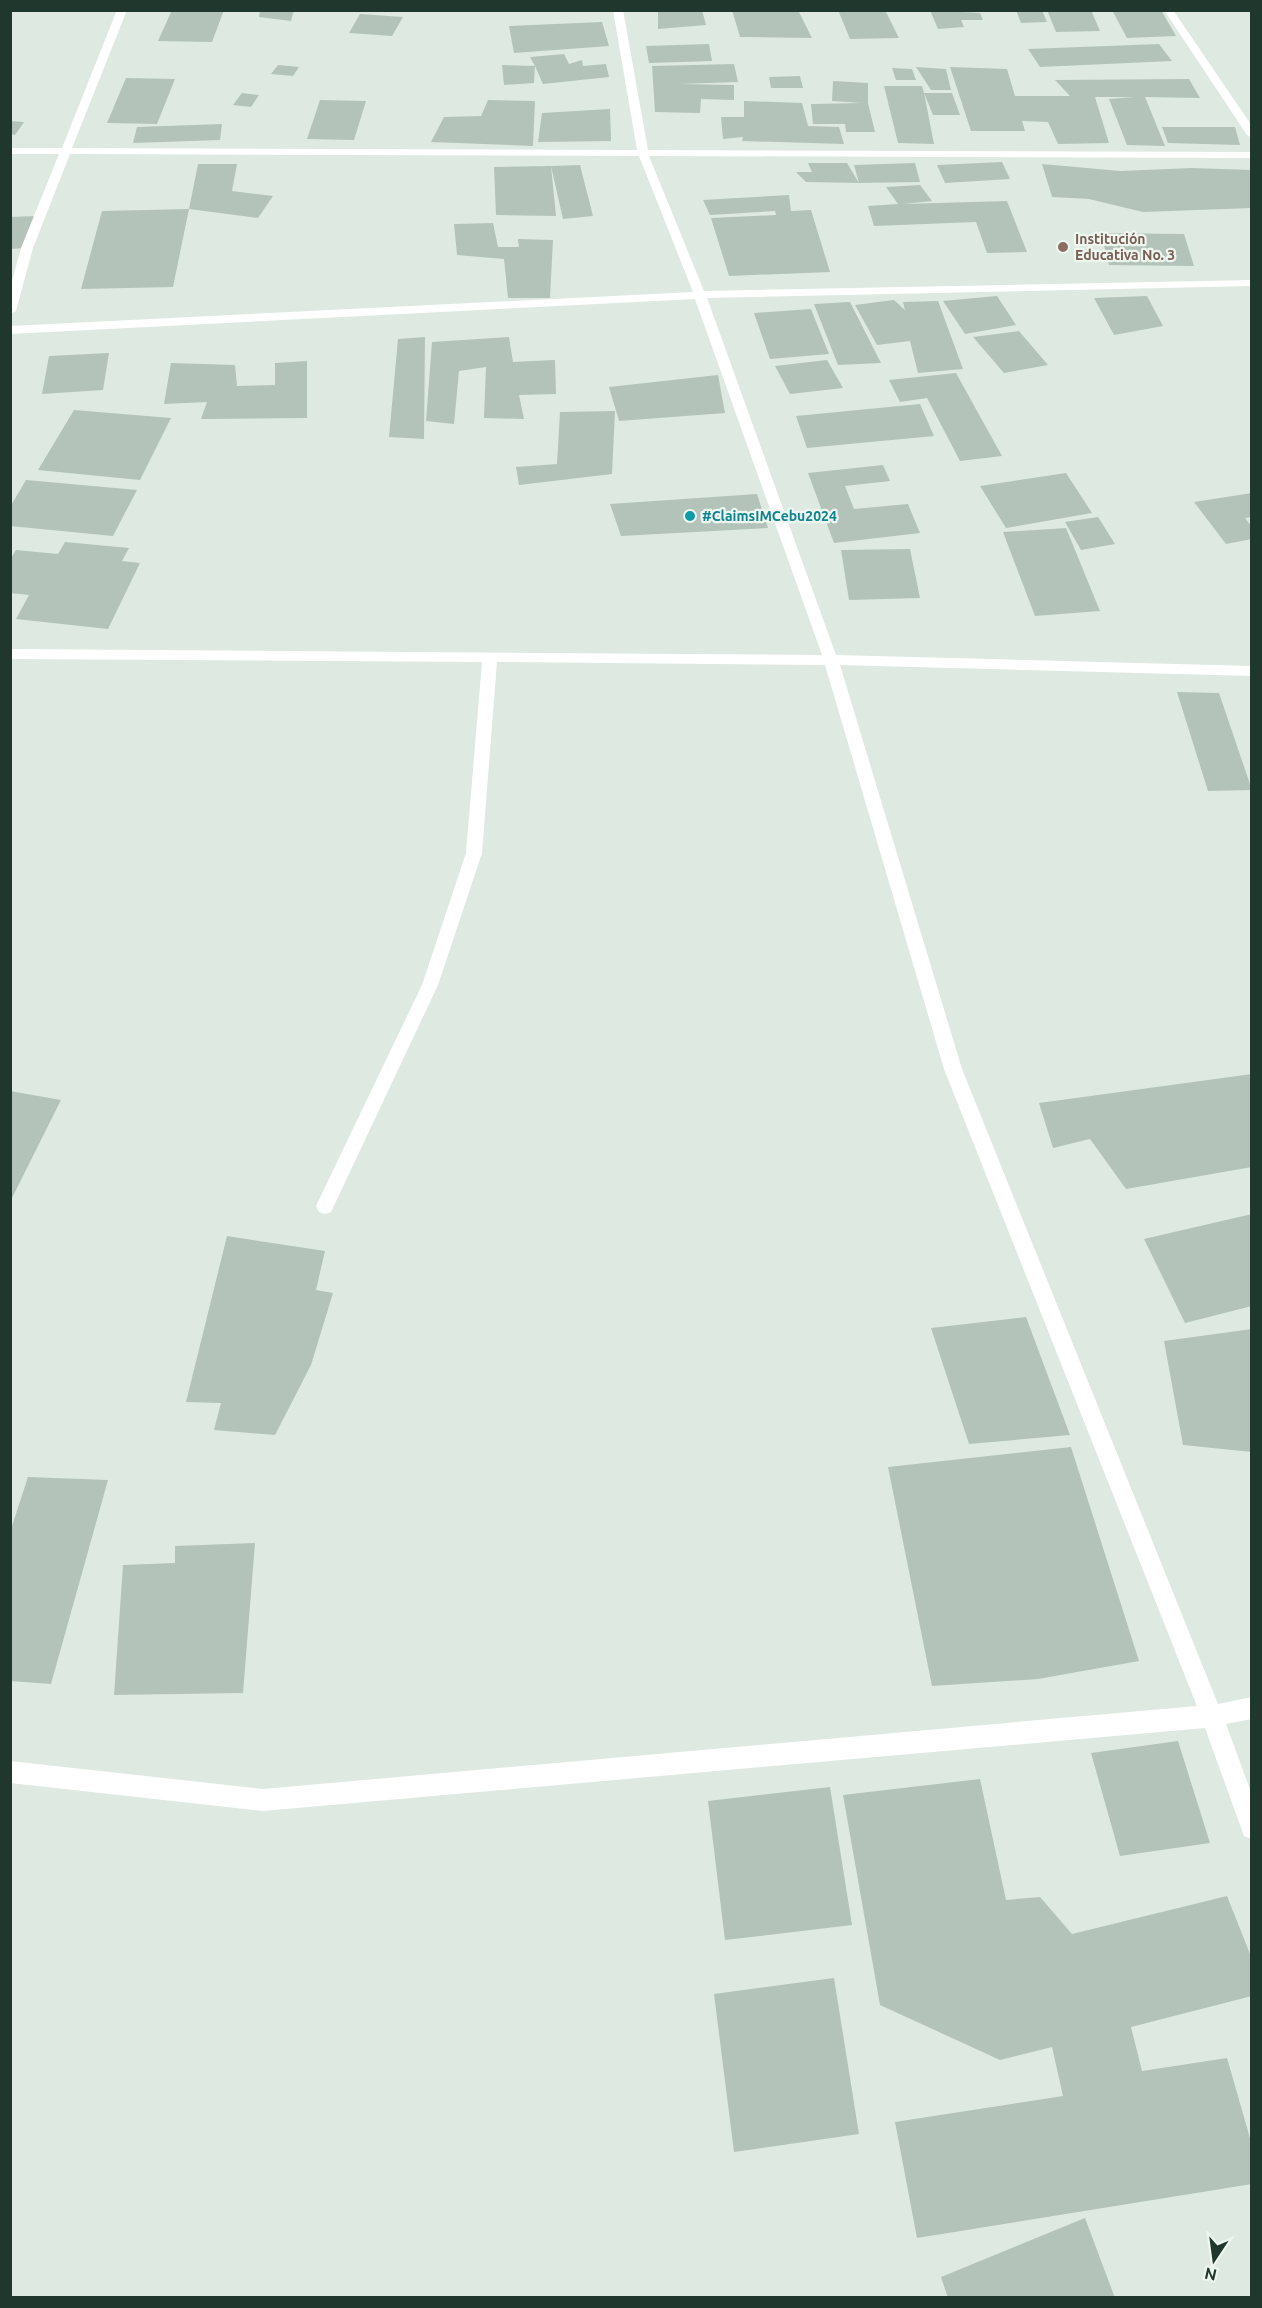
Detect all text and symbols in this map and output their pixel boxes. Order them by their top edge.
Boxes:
place label: Institución Educativa No. 3 [1075,231,1175,263]
marker: Institución Educativa No. 3 [1056,240,1070,254]
place label: #ClaimsIMCebu2024 [702,508,837,524]
marker: #ClaimsIMCebu2024 [683,509,697,523]
north arrow [1184,2230,1244,2290]
text: N [1203,2265,1218,2285]

